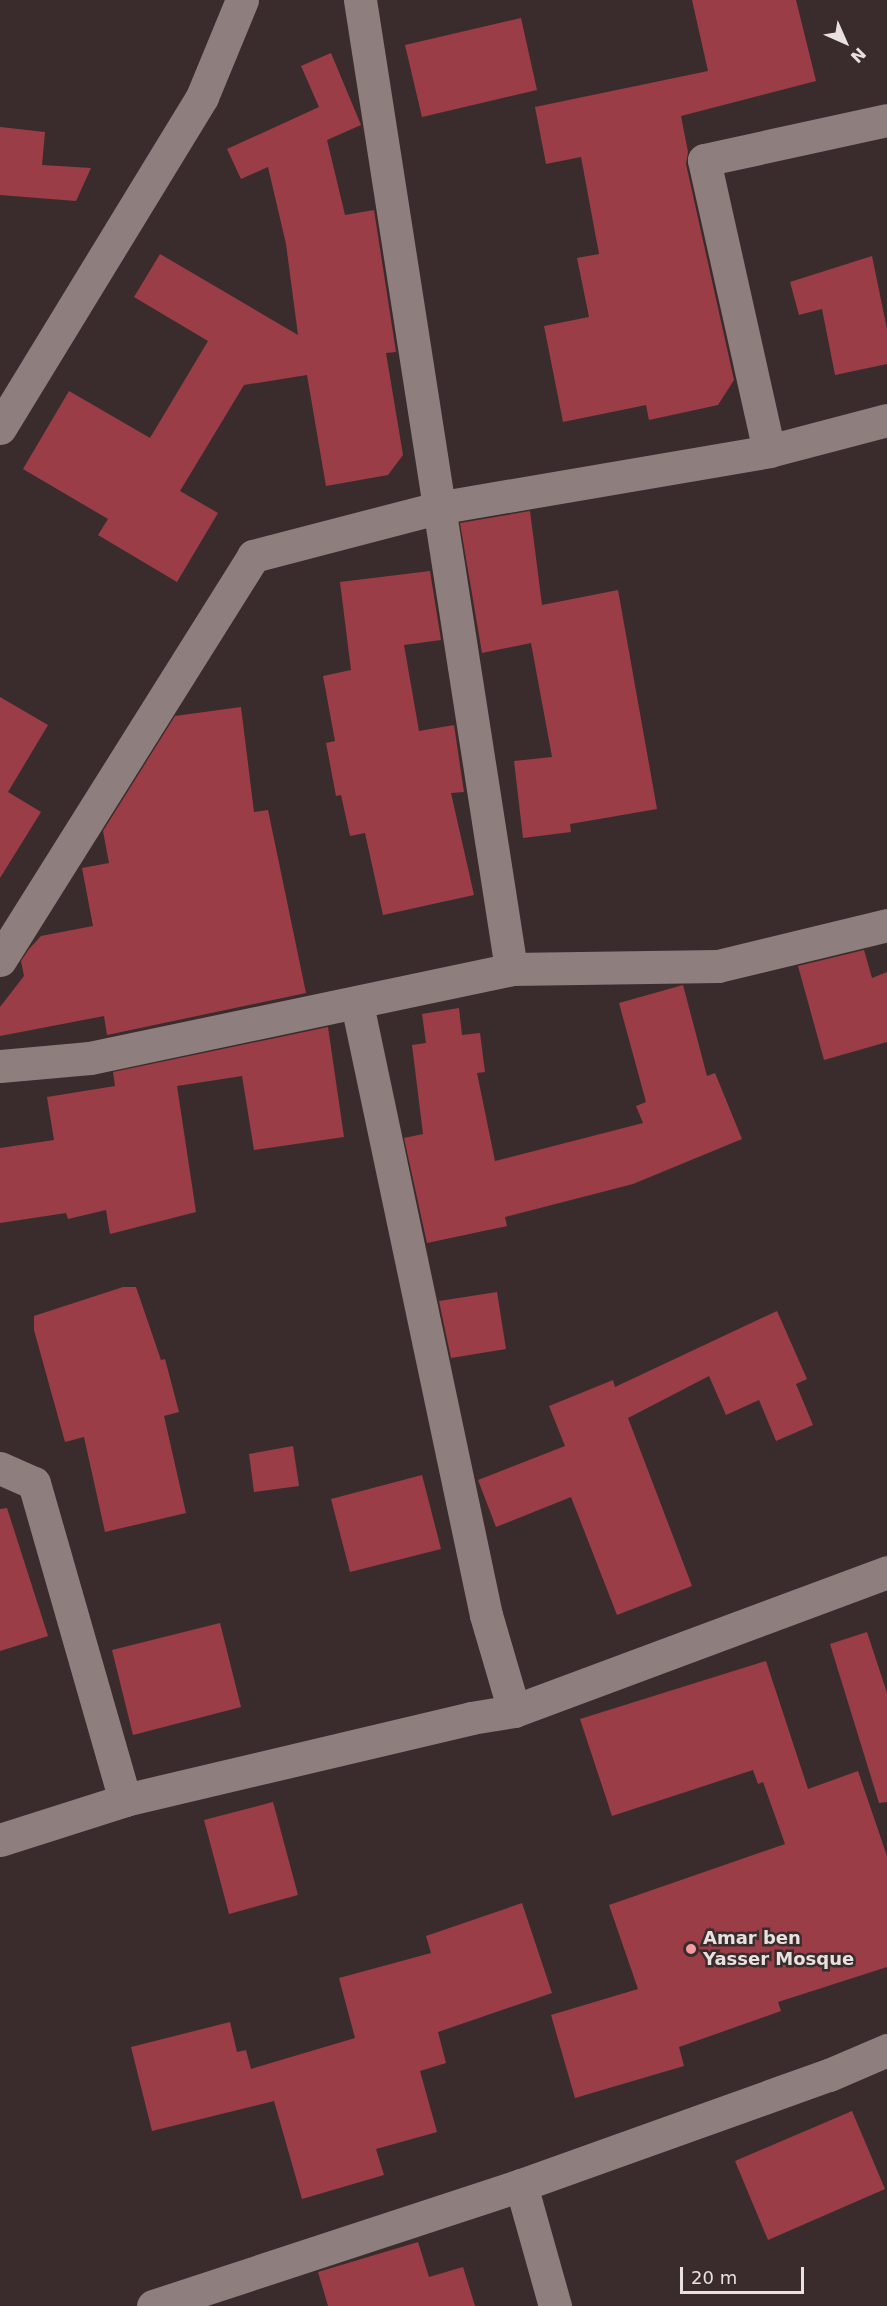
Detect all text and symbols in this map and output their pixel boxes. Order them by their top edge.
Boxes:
north arrow [815,12,875,72]
text: N [847,44,870,67]
place label: Amar ben Yasser Mosque [703,1928,854,1970]
marker: Amar ben Yasser Mosque [684,1942,698,1956]
scale bar [683,2255,808,2293]
text: 20 m [691,2267,737,2288]

